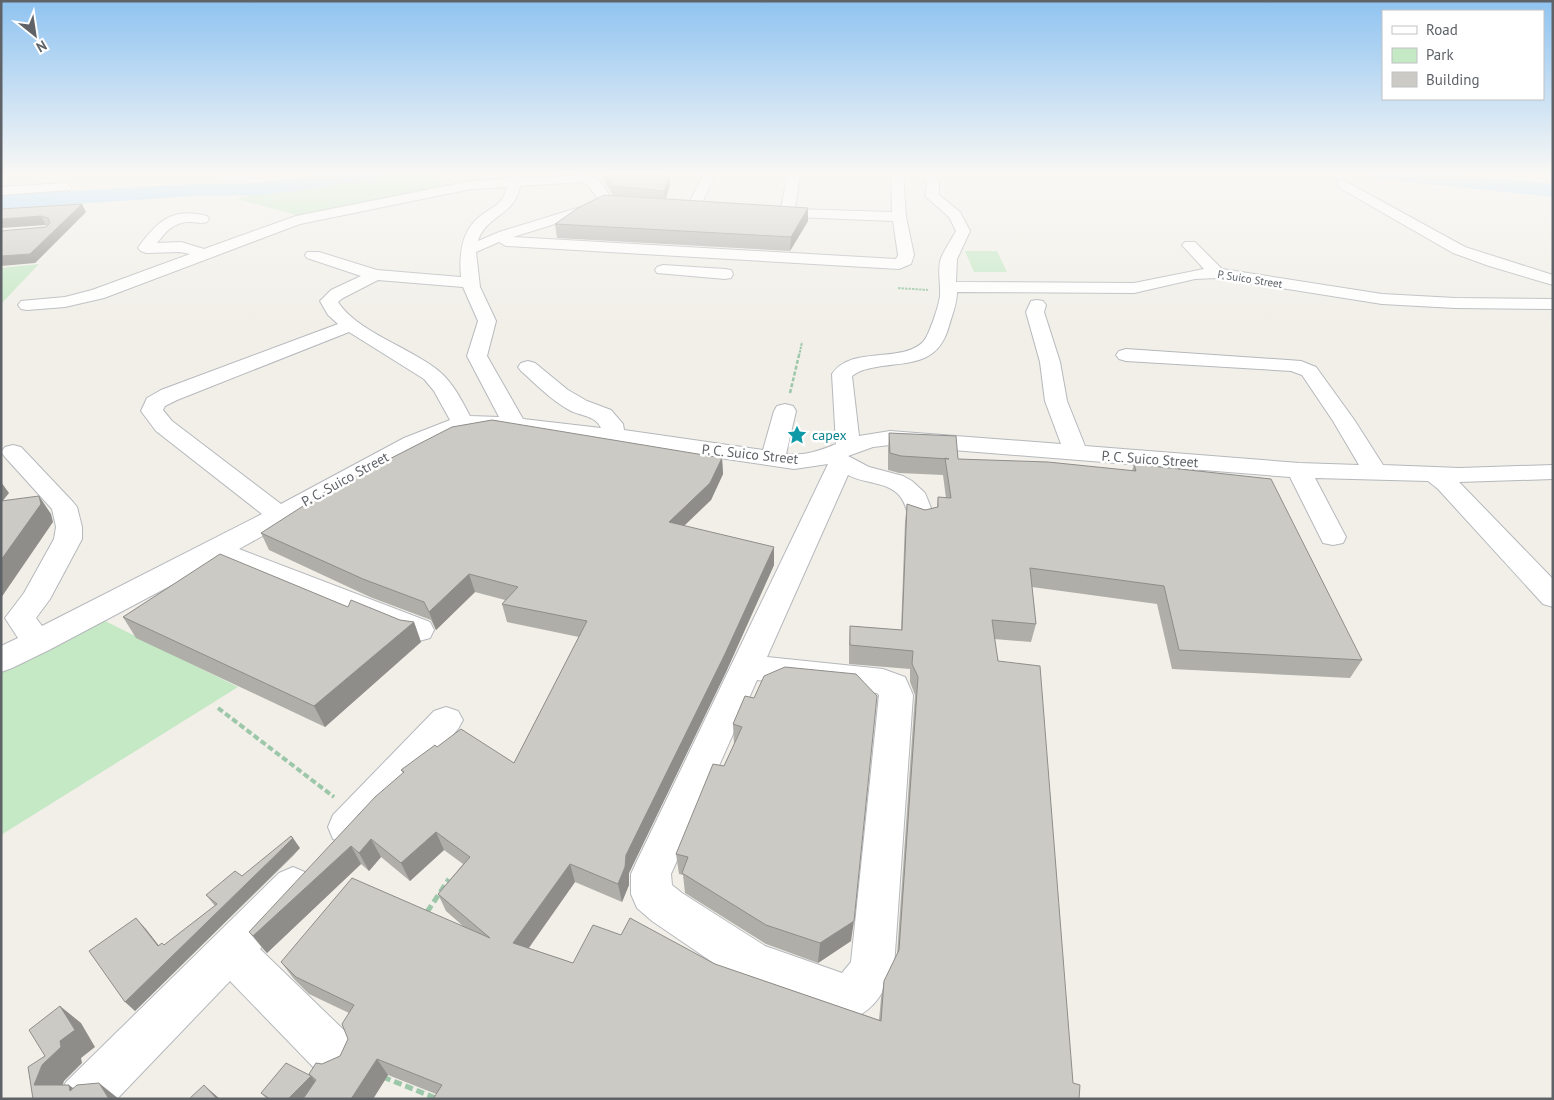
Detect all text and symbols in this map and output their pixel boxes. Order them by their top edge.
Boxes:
north arrow [10,10,60,60]
legend [1382,10,1544,100]
text: Road [1426,20,1458,39]
text: N [33,36,50,56]
text: Park [1426,45,1454,64]
text: Building [1426,70,1480,89]
street label: P. Suico Street [1217,267,1284,291]
place icon: capex [786,424,808,446]
place label: capex [812,426,847,444]
street label: P. C. Suico Street [701,440,799,468]
street label: P. C. Suico Street [298,447,392,510]
street label: P. C. Suico Street [1101,447,1199,471]

